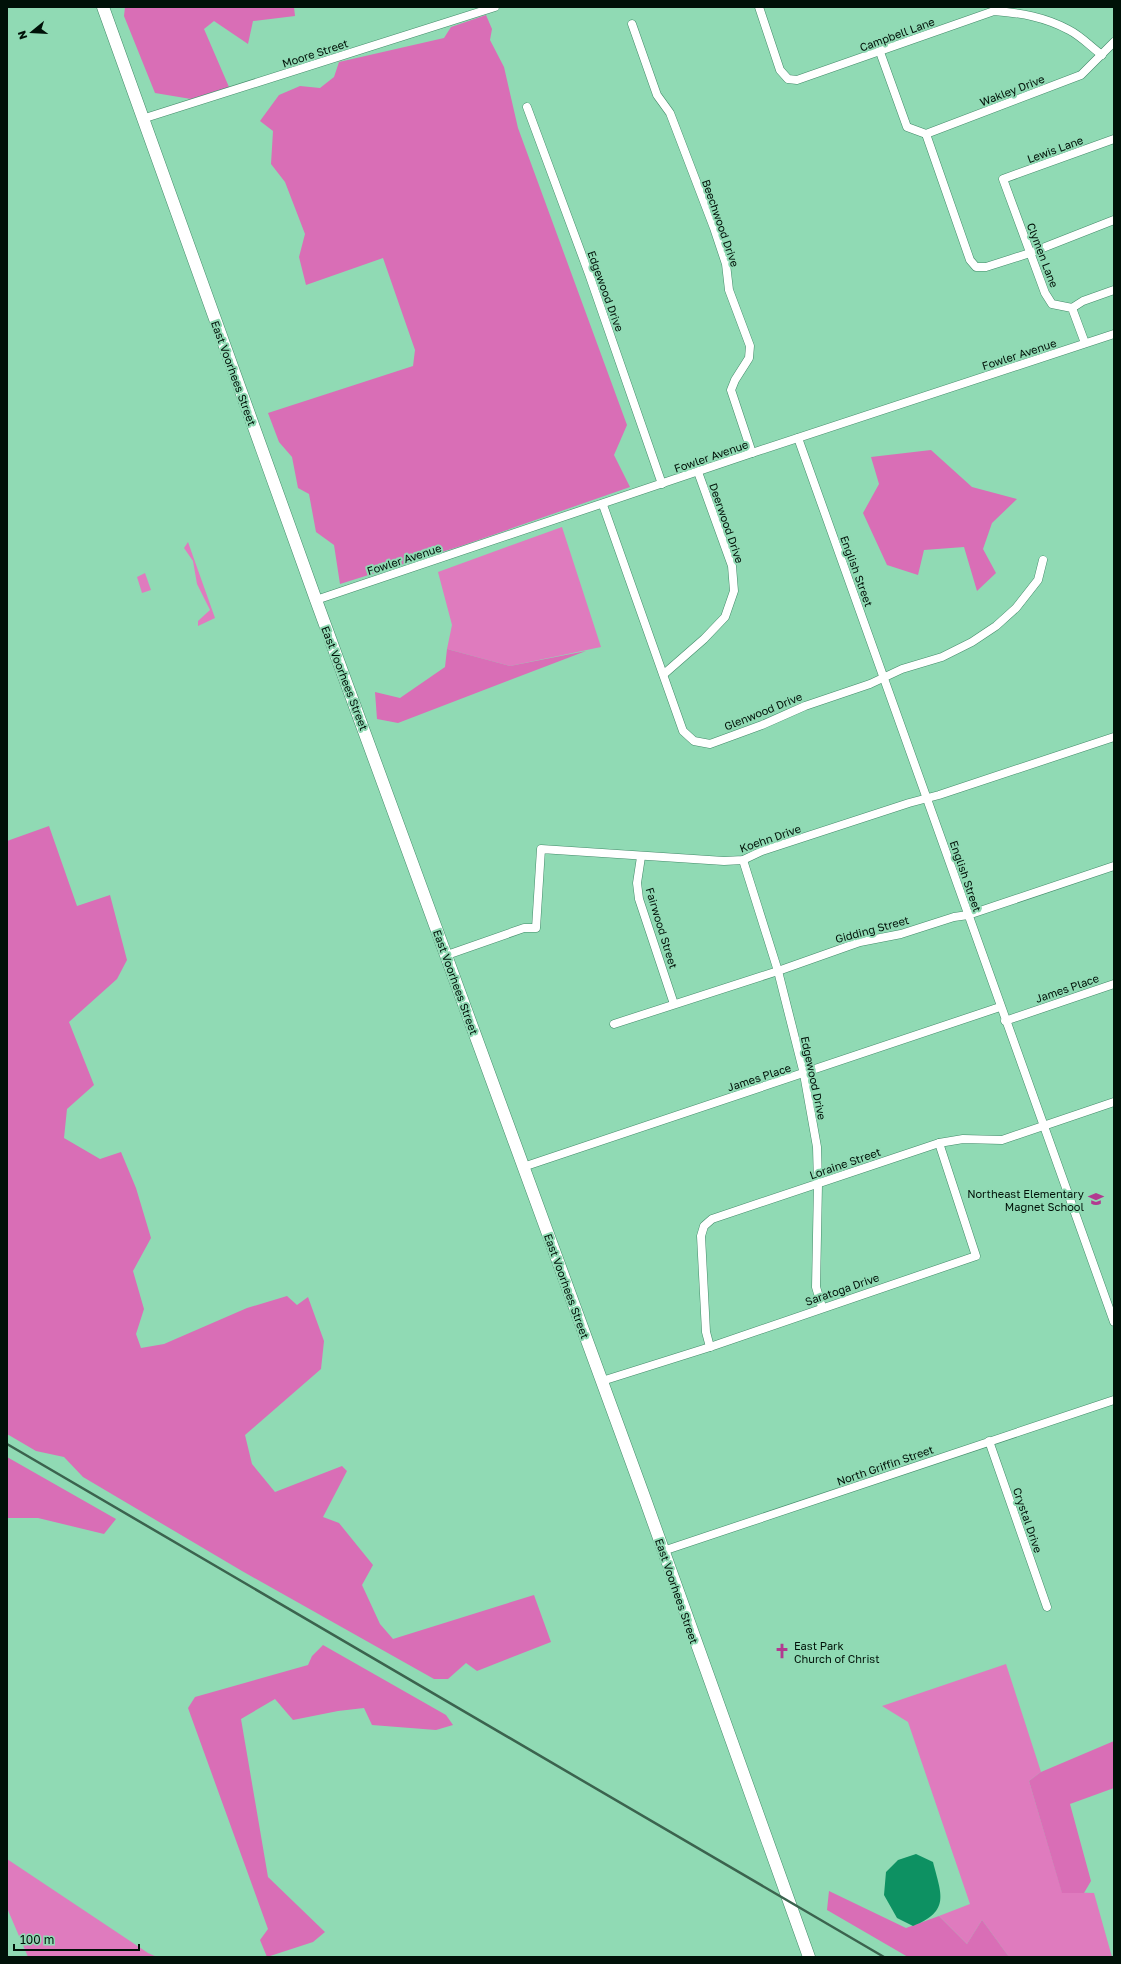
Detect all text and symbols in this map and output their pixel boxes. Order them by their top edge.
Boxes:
north arrow [12,12,52,52]
street label: Campbell Lane [858,14,936,54]
text: N [15,29,29,41]
street label: Moore Street [280,36,350,70]
street label: Wakley Drive [978,72,1046,108]
street label: Lewis Lane [1025,133,1085,165]
street label: Beechwood Drive [700,178,742,268]
street label: Clymen Lane [1025,221,1061,289]
street label: Edgewood Drive [585,249,627,333]
street label: East Voorhees Street [209,319,259,427]
street label: Fowler Avenue [980,336,1058,372]
street label: Fowler Avenue [672,437,750,475]
street label: Deerwood Drive [707,481,747,565]
street label: English Street [838,534,876,608]
street label: Fowler Avenue [365,541,443,577]
street label: East Voorhees Street [319,624,371,732]
street label: Glenwood Drive [722,689,804,733]
street label: Koehn Drive [738,821,802,855]
street label: English Street [948,839,984,913]
street label: Fairwood Street [643,886,681,970]
street label: Gidding Street [834,913,910,945]
street label: East Voorhees Street [431,928,481,1036]
street label: James Place [1034,971,1100,1005]
street label: Edgewood Drive [799,1035,829,1121]
street label: James Place [725,1061,793,1093]
street label: Loraine Street [808,1145,882,1181]
place label: Northeast Elementary Magnet School [967,1187,1084,1213]
school or university icon: Northeast Elementary Magnet School [1087,1190,1105,1208]
street label: East Voorhees Street [542,1232,592,1340]
street label: Saratoga Drive [803,1270,881,1308]
street label: North Griffin Street [835,1442,935,1488]
street label: Crystal Drive [1011,1486,1045,1554]
street label: East Voorhees Street [653,1537,701,1645]
place label: East Park Church of Christ [794,1639,880,1665]
church icon: East Park Church of Christ [773,1642,791,1660]
scale bar [14,1926,139,1952]
text: 100 m [20,1932,54,1947]

